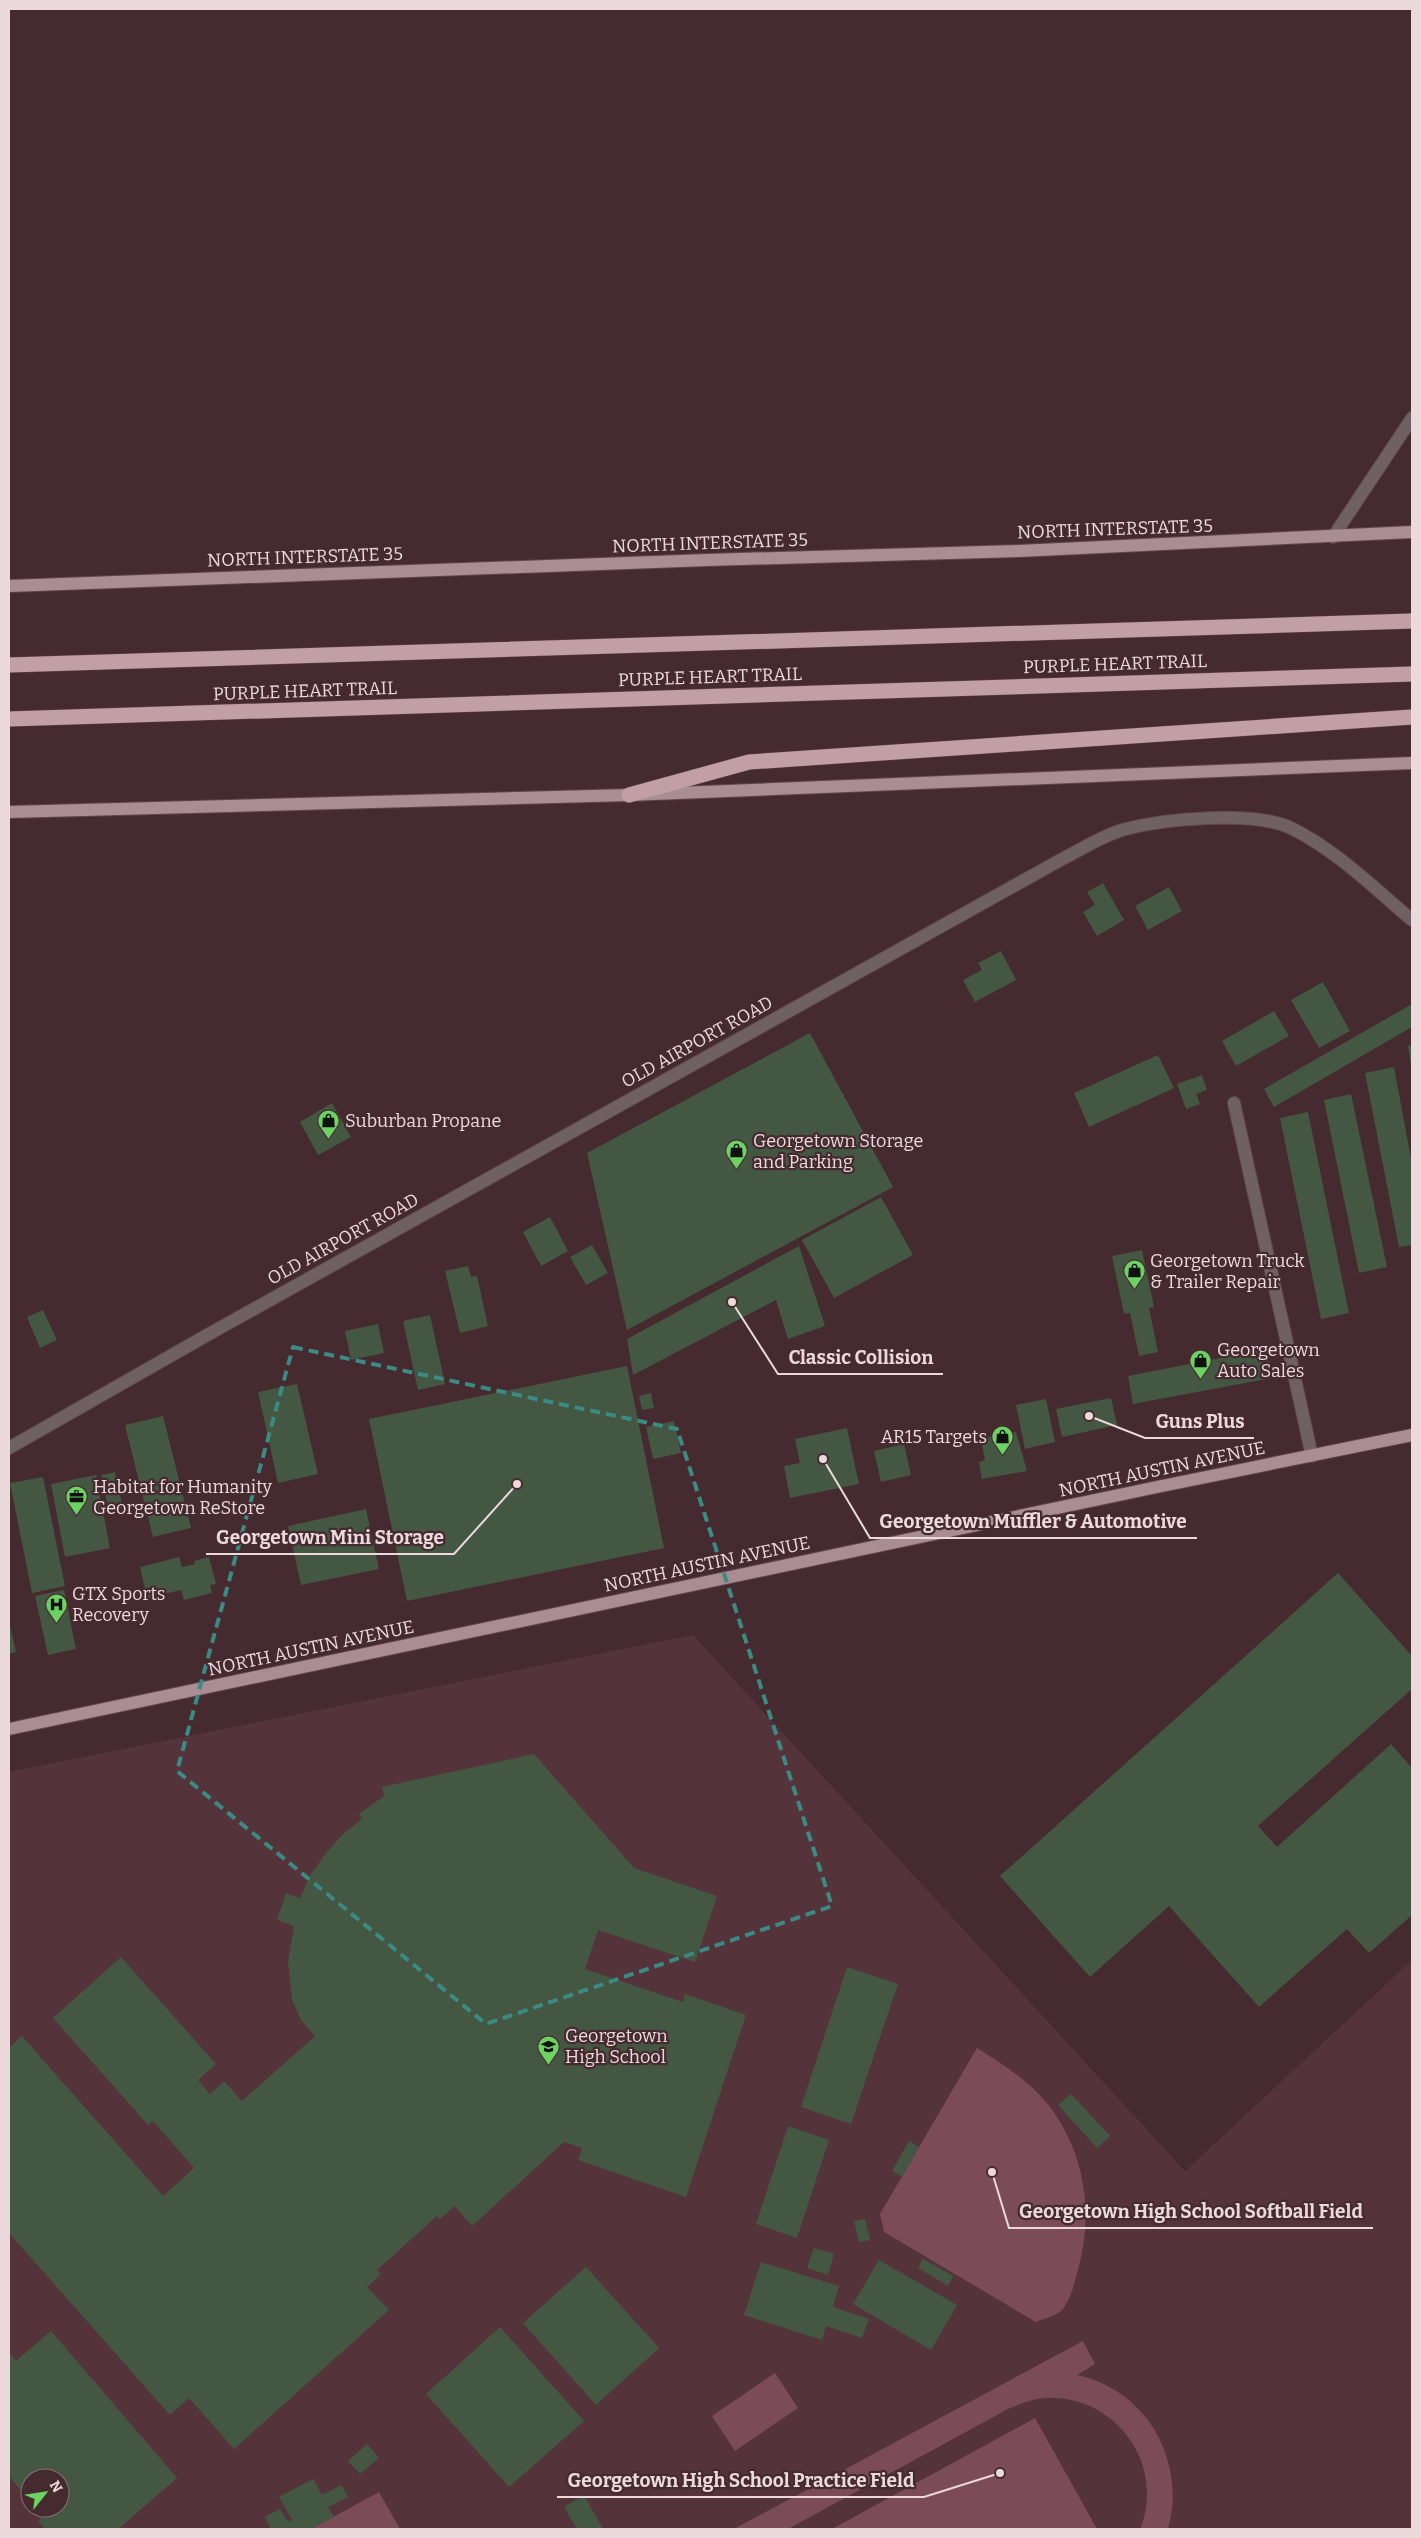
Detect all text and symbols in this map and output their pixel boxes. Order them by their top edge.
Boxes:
street label: NORTH INTERSTATE 35 [1017,515,1213,543]
street label: NORTH INTERSTATE 35 [612,529,808,557]
street label: NORTH INTERSTATE 35 [207,543,403,571]
street label: PURPLE HEART TRAIL [1023,650,1207,678]
street label: PURPLE HEART TRAIL [618,663,802,691]
street label: PURPLE HEART TRAIL [213,677,397,705]
street label: OLD AIRPORT ROAD [618,991,776,1093]
shop icon: Suburban Propane [317,1109,341,1140]
place label: Suburban Propane [345,1110,501,1132]
place label: Georgetown Storage and Parking [753,1130,923,1173]
shop icon: Georgetown Storage and Parking [725,1139,749,1170]
street label: OLD AIRPORT ROAD [264,1188,422,1290]
place label: Georgetown Truck & Trailer Repair [1150,1250,1305,1293]
shop icon: Georgetown Truck & Trailer Repair [1122,1259,1146,1290]
place label: Georgetown Auto Sales [1217,1339,1320,1382]
callout: Classic Collision [778,1340,943,1374]
text: Classic Collision [788,1346,934,1369]
shop icon: Georgetown Auto Sales [1189,1348,1213,1379]
callout: Guns Plus [1145,1404,1254,1438]
text: Guns Plus [1155,1410,1245,1433]
shop icon: AR15 Targets [991,1425,1015,1456]
place label: AR15 Targets [881,1426,987,1448]
street label: NORTH AUSTIN AVENUE [1057,1436,1267,1502]
place label: Habitat for Humanity Georgetown ReStore [93,1476,273,1519]
office icon: Habitat for Humanity Georgetown ReStore [65,1485,89,1516]
callout: Georgetown Muffler & Automotive [870,1504,1197,1538]
text: Georgetown Muffler & Automotive [879,1510,1187,1533]
callout: Georgetown Mini Storage [206,1520,454,1554]
text: Georgetown Mini Storage [216,1526,444,1549]
street label: NORTH AUSTIN AVENUE [602,1531,812,1597]
place label: GTX Sports Recovery [72,1583,165,1626]
hospital icon: GTX Sports Recovery [44,1592,68,1623]
street label: NORTH AUSTIN AVENUE [206,1615,416,1681]
place label: Georgetown High School [565,2025,668,2068]
school or university icon: Georgetown High School [537,2034,561,2065]
callout: Georgetown High School Softball Field [1009,2194,1373,2228]
text: Georgetown High School Softball Field [1019,2200,1363,2223]
callout: Georgetown High School Practice Field [557,2463,924,2497]
north arrow [20,2468,70,2518]
text: Georgetown High School Practice Field [568,2469,915,2492]
text: N [46,2478,66,2496]

